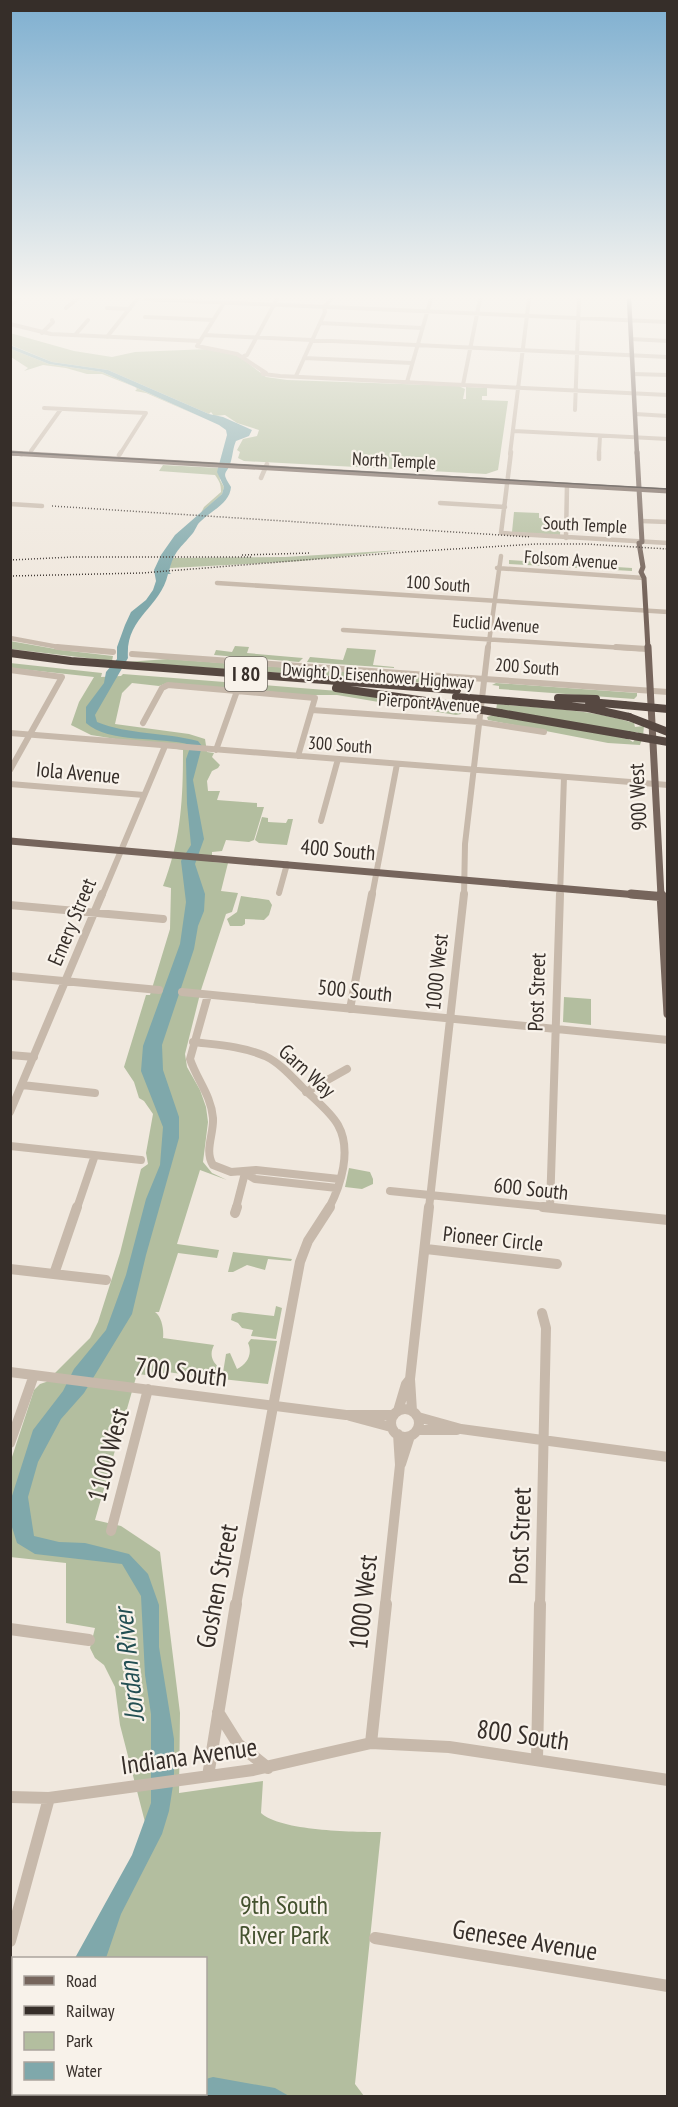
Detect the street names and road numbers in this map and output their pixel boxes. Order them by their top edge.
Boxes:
street label: North Temple [352,447,436,474]
street label: South Temple [542,511,628,538]
street label: Folsom Avenue [523,545,619,574]
street label: 100 South [405,570,471,597]
street label: Euclid Avenue [452,609,540,638]
street label: 200 South [494,653,560,680]
road number: I 80 [225,657,267,691]
street label: Dwight D. Eisenhower Highway [281,657,475,694]
street label: Pierpont Avenue [378,687,481,718]
street label: 300 South [307,731,373,758]
street label: Iola Avenue [35,755,121,790]
street label: 900 West [622,762,653,831]
street label: 400 South [300,833,377,866]
street label: Emery Street [41,874,102,970]
street label: 1000 West [419,932,454,1012]
street label: Post Street [522,952,551,1032]
street label: 500 South [316,973,394,1008]
street label: Garn Way [273,1038,342,1103]
street label: 600 South [492,1171,570,1206]
street label: Pioneer Circle [442,1220,545,1257]
street label: 700 South [133,1349,229,1394]
street label: 1100 West [79,1405,136,1505]
street label: Post Street [501,1487,538,1585]
street label: Goshen Street [188,1521,245,1651]
street label: 1000 West [341,1553,384,1651]
street label: 800 South [475,1712,571,1757]
street label: Indiana Avenue [119,1730,259,1781]
street label: Genesee Avenue [450,1912,600,1967]

